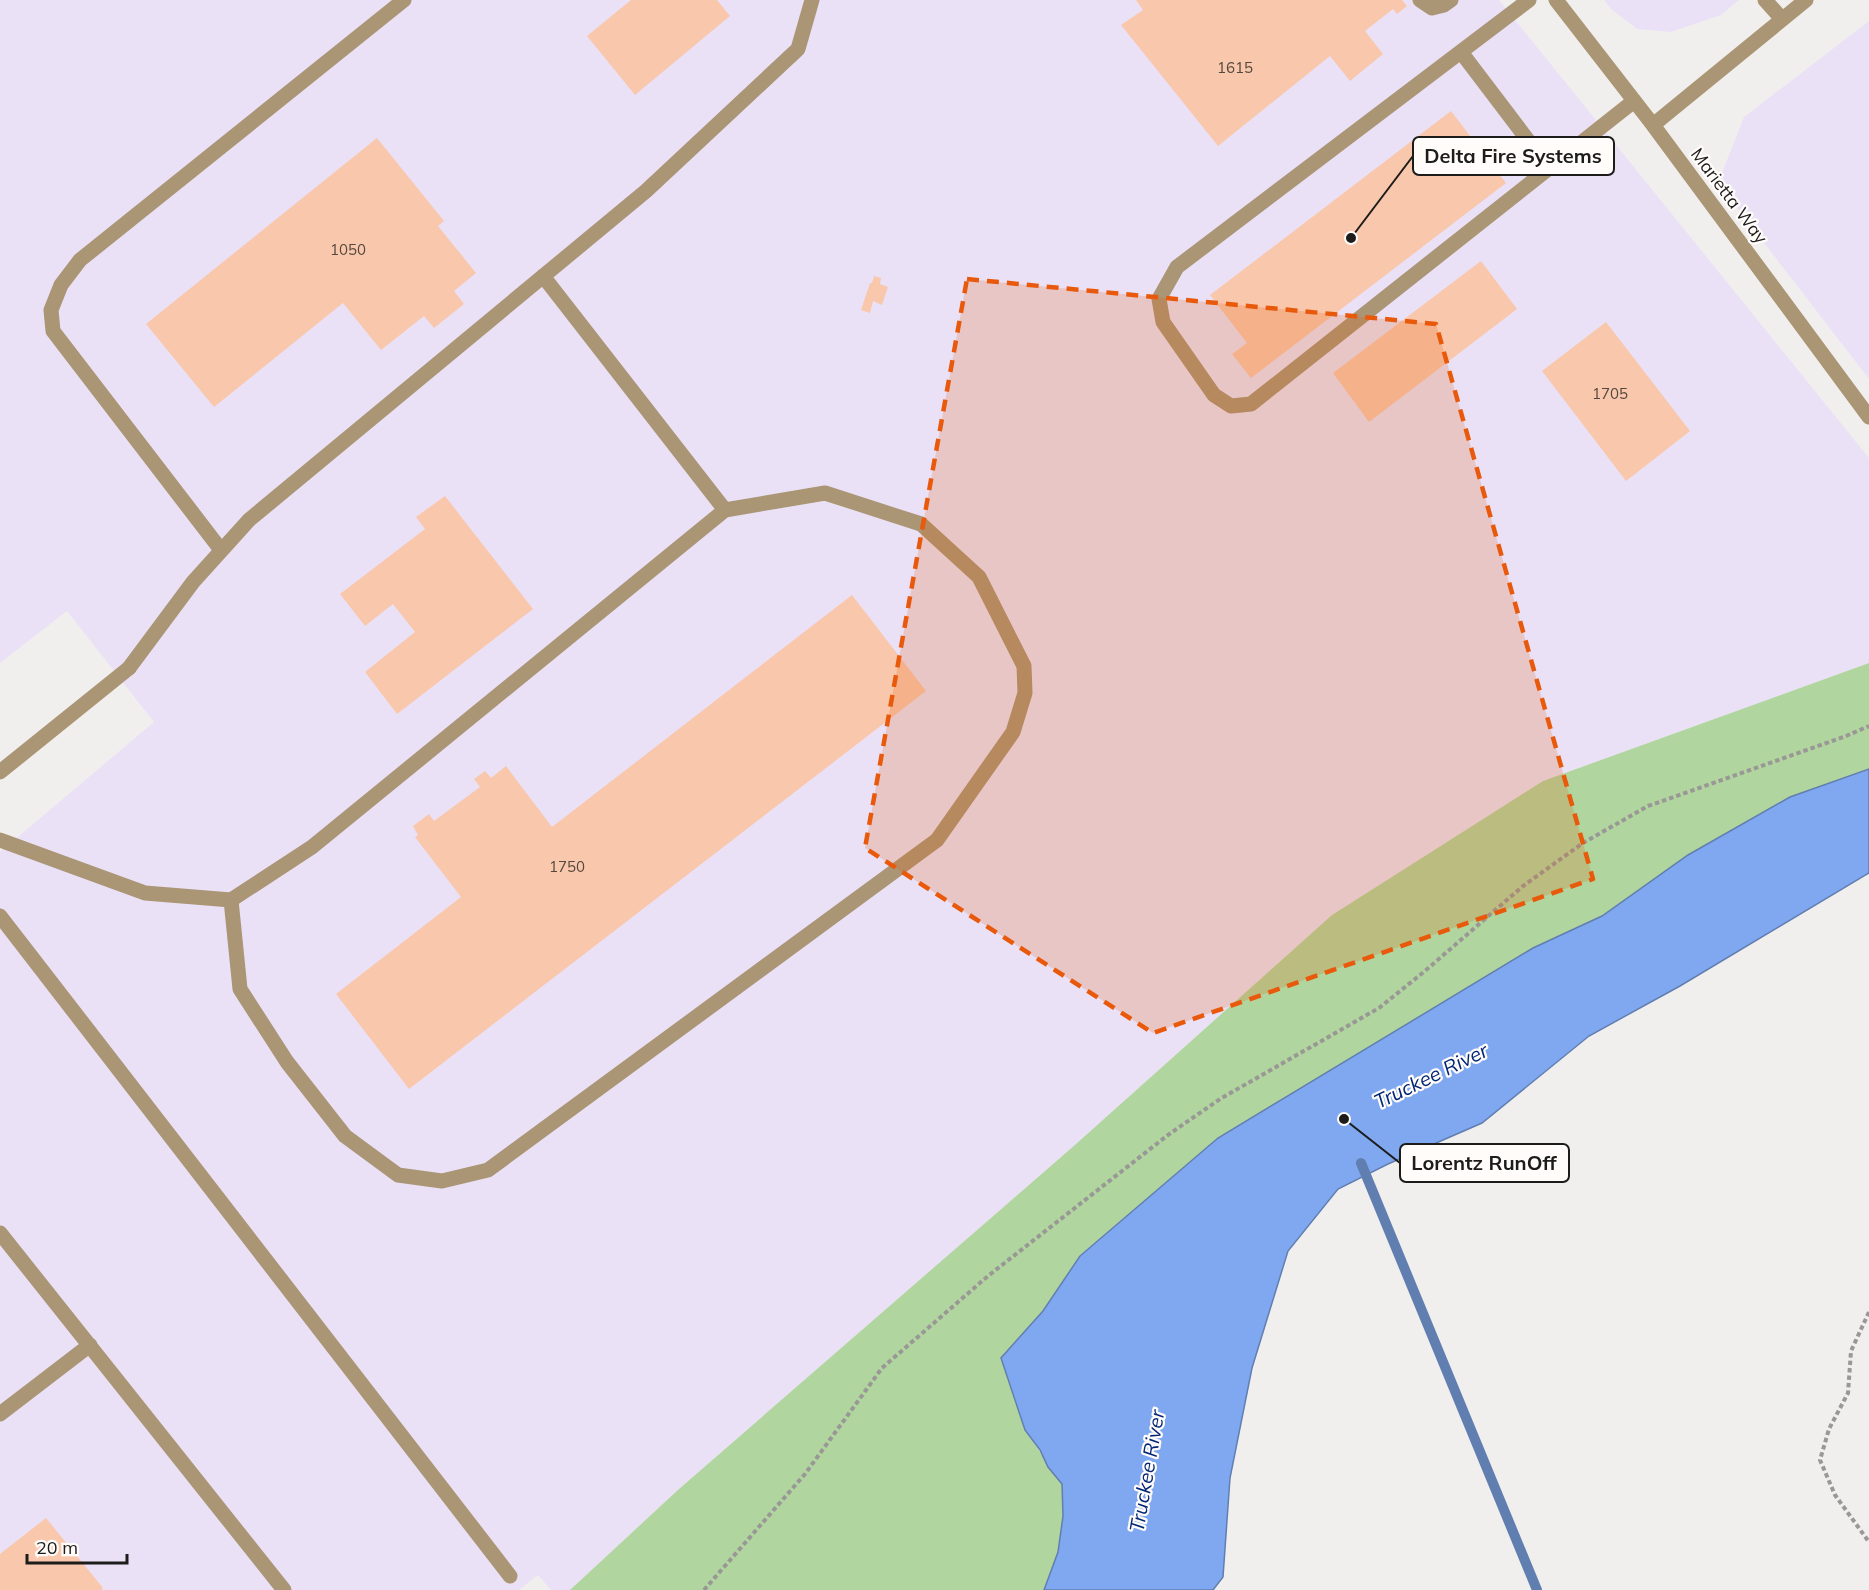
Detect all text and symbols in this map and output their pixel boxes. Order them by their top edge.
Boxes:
house number: 1615 [1217,58,1253,77]
callout: Delta Fire Systems [1413,137,1614,175]
text: Delta Fire Systems [1424,143,1602,168]
street label: Marietta Way [1686,143,1773,248]
house number: 1050 [330,240,366,259]
house number: 1705 [1592,384,1628,403]
house number: 1750 [549,857,585,876]
water label: Truckee River [1370,1037,1492,1114]
callout: Lorentz RunOff [1400,1144,1569,1182]
text: Lorentz RunOff [1411,1150,1557,1175]
water label: Truckee River [1123,1407,1170,1534]
scale bar [27,1527,128,1565]
text: 20 m [36,1536,78,1559]

